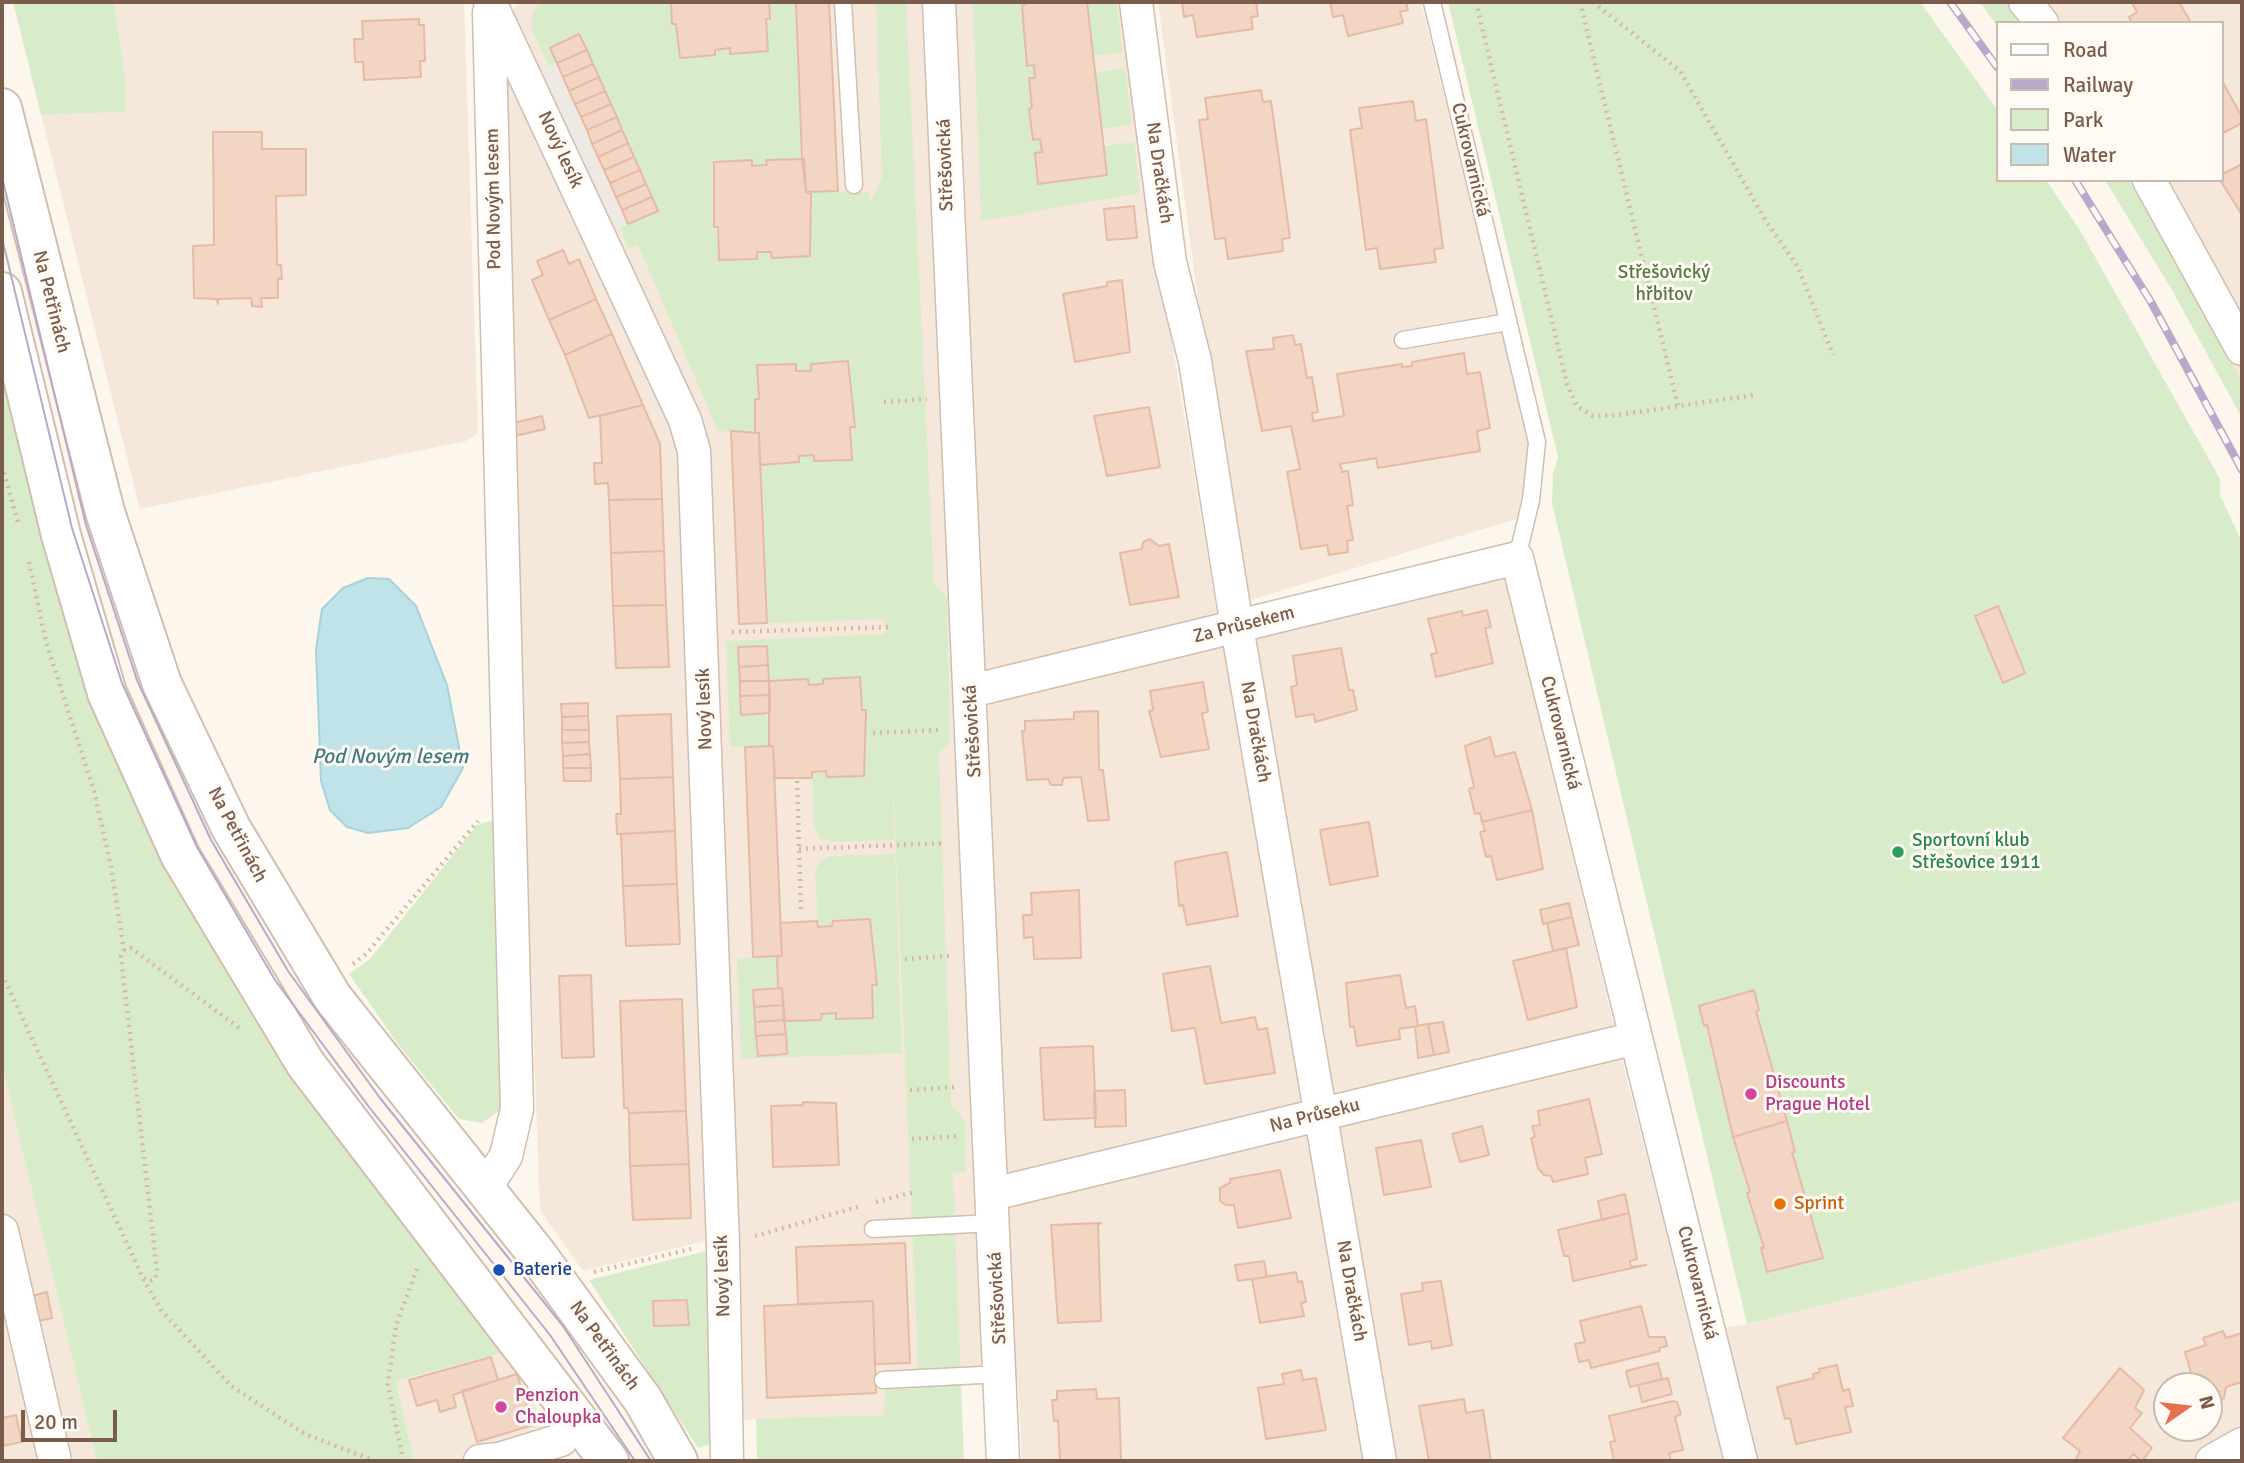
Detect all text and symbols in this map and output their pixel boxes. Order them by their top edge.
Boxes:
legend [1996,21,2223,182]
text: Road [2063,37,2108,63]
text: Railway [2063,72,2133,98]
street label: Cukrovarnická [1446,101,1494,219]
text: Park [2063,107,2103,133]
street label: Nový lesík [532,108,588,192]
street label: Střešovická [933,118,959,212]
street label: Na Dračkách [1141,121,1177,225]
street label: Pod Novým lesem [481,128,507,270]
text: Water [2063,142,2116,168]
street label: Na Petřinách [27,248,75,356]
park label: Střešovický hřbitov [1618,262,1710,306]
street label: Za Průsekem [1191,601,1297,649]
street label: Nový lesík [692,668,718,750]
street label: Cukrovarnická [1535,674,1585,792]
street label: Na Dračkách [1235,679,1275,785]
street label: Střešovická [959,684,987,778]
water label: Pod Novým lesem [312,744,468,770]
street label: Na Petřinách [202,783,272,887]
place label: Sportovní klub Střešovice 1911 [1912,830,2040,874]
marker: Sportovní klub Střešovice 1911 [1890,844,1906,860]
place label: Discounts Prague Hotel [1765,1072,1870,1116]
marker: Discounts Prague Hotel [1743,1086,1759,1102]
street label: Na Průseku [1268,1094,1362,1138]
place label: Sprint [1794,1193,1844,1215]
marker: Sprint [1772,1196,1788,1212]
street label: Cukrovarnická [1672,1224,1722,1342]
street label: Nový lesík [710,1235,736,1317]
street label: Na Dračkách [1331,1238,1371,1344]
street label: Střešovická [984,1251,1012,1345]
place label: Baterie [513,1259,572,1281]
marker: Baterie [491,1262,507,1278]
street label: Na Petřinách [564,1297,644,1395]
north arrow [2153,1372,2223,1442]
place label: Penzion Chaloupka [515,1385,601,1429]
text: N [2193,1393,2220,1412]
scale bar [24,1396,121,1440]
marker: Penzion Chaloupka [493,1399,509,1415]
text: 20 m [34,1409,78,1435]

